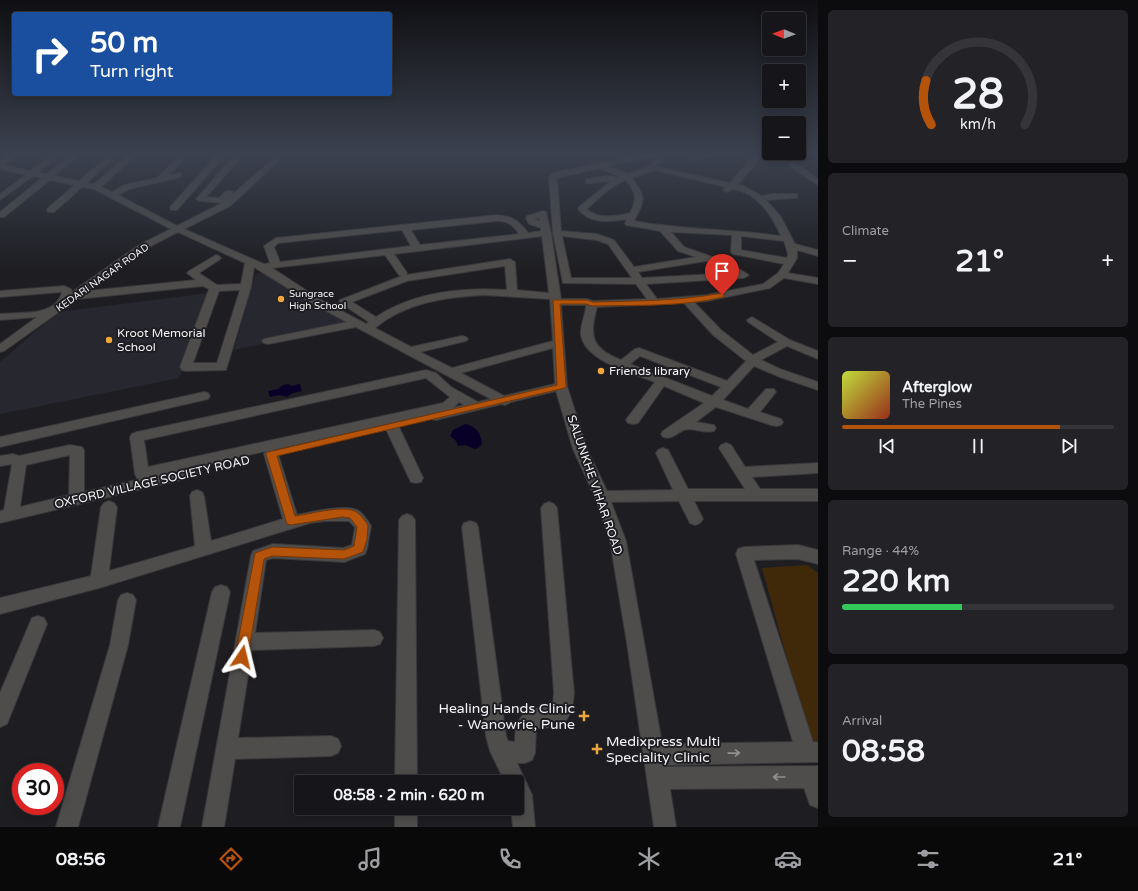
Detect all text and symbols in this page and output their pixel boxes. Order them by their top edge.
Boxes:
north arrow [762,12,806,56]
map controls [762,12,806,160]
text: 50 m [90,26,158,60]
icon: right [24,28,76,80]
text: Turn right [90,60,174,82]
button: + [762,64,806,108]
text: 28 [952,70,1004,120]
text: km/h [960,115,996,132]
button: − [762,116,806,160]
text: Climate [842,223,889,239]
street label: KEDARI NAGAR ROAD [54,241,151,314]
text: 21° [955,243,1004,280]
text: − [842,248,858,274]
text: + [1102,248,1114,274]
pin [705,254,739,295]
icon: arrive [711,260,733,282]
place label: Sungrace High School [289,288,346,312]
marker: Sungrace High School [276,294,286,304]
place label: Kroot Memorial School [117,326,206,354]
marker: Kroot Memorial School [104,335,114,345]
place label: Friends library [609,364,691,378]
marker: Friends library [596,366,606,376]
text: Afterglow [902,378,972,396]
text: The Pines [902,396,962,412]
street label: SALUNKHE VIHAR ROAD [564,413,626,557]
icon: previous [876,435,898,457]
icon: pause [967,435,989,457]
icon: next [1058,435,1080,457]
street label: OXFORD VILLAGE SOCIETY ROAD [53,453,251,511]
text: Range · 44% [842,543,919,559]
text: 220 km [842,563,950,600]
position arrow [221,636,263,678]
place label: Healing Hands Clinic - Wanowrie, Pune [439,700,575,733]
marker: Healing Hands Clinic - Wanowrie, Pune [578,710,590,722]
text: Arrival [842,713,882,729]
place label: Medixpress Multi Speciality Clinic [606,733,720,766]
text: 08:58 [842,733,925,770]
marker: Medixpress Multi Speciality Clinic [591,743,603,755]
one-way arrow [727,750,740,757]
speed limit sign: 30 [12,763,64,815]
one-way arrow [773,773,786,781]
text: 08:58 · 2 min · 620 m [334,786,484,804]
icon: directions [217,845,245,873]
icon: music [356,845,384,873]
icon: phone [496,845,524,873]
icon: climate [635,845,663,873]
icon: car [774,845,802,873]
icon: filters [914,845,942,873]
text: 08:56 [56,848,106,870]
text: 21° [1053,848,1082,870]

